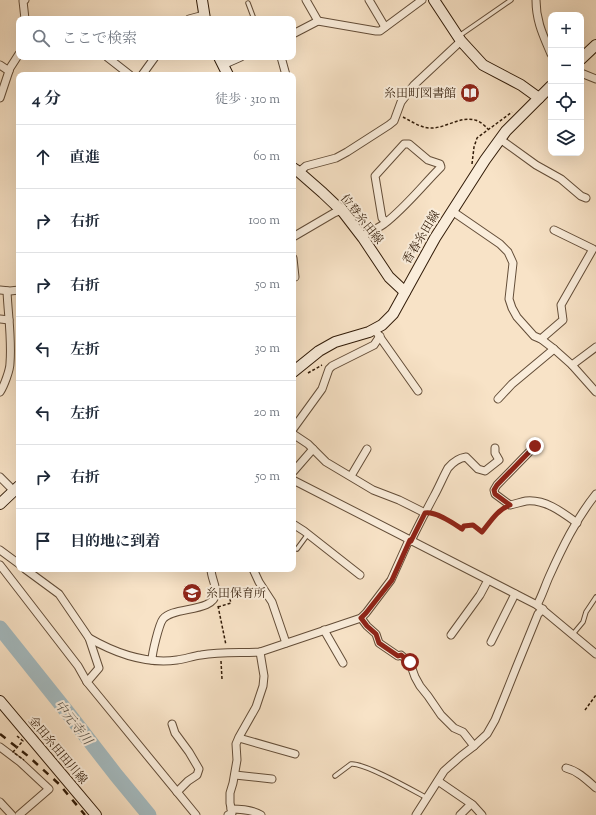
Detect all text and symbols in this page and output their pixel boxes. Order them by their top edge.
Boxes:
map controls [548,12,584,156]
button: + [548,12,584,48]
search box [16,16,296,60]
icon: search [30,27,52,49]
text: ここで検索 [62,29,137,50]
button: − [548,48,584,84]
library icon: 糸田町図書館 [459,82,481,104]
button: locate [548,84,584,120]
place label: 糸田町図書館 [384,85,456,103]
text: 4 分 [32,88,61,112]
text: 徒歩 · 310 m [215,91,280,109]
button: layers [548,120,584,156]
icon: ahead [32,146,54,168]
text: 直進 [70,148,100,169]
text: 60 m [253,148,280,166]
street label: 位登糸田線 [335,191,387,249]
street label: 香春糸田線 [399,207,445,268]
icon: right [32,210,54,232]
text: 右折 [70,212,100,233]
text: 100 m [248,212,280,230]
icon: right [32,274,54,296]
text: 右折 [70,276,100,297]
text: 50 m [255,276,280,294]
icon: left [32,338,54,360]
text: 左折 [70,340,100,361]
text: 30 m [254,340,280,358]
icon: left [32,402,54,424]
text: 左折 [70,404,100,425]
text: 20 m [254,404,280,422]
route end [526,437,544,455]
icon: right [32,466,54,488]
text: 右折 [70,468,100,489]
text: 50 m [255,468,280,486]
icon: arrive [32,530,54,552]
text: 目的地に到着 [70,532,160,553]
school or university icon: 糸田保育所 [181,582,203,604]
place label: 糸田保育所 [206,585,266,603]
route start [401,653,419,671]
water label: 中元寺川 [49,697,97,751]
street label: 金田糸田田川線 [23,713,91,789]

